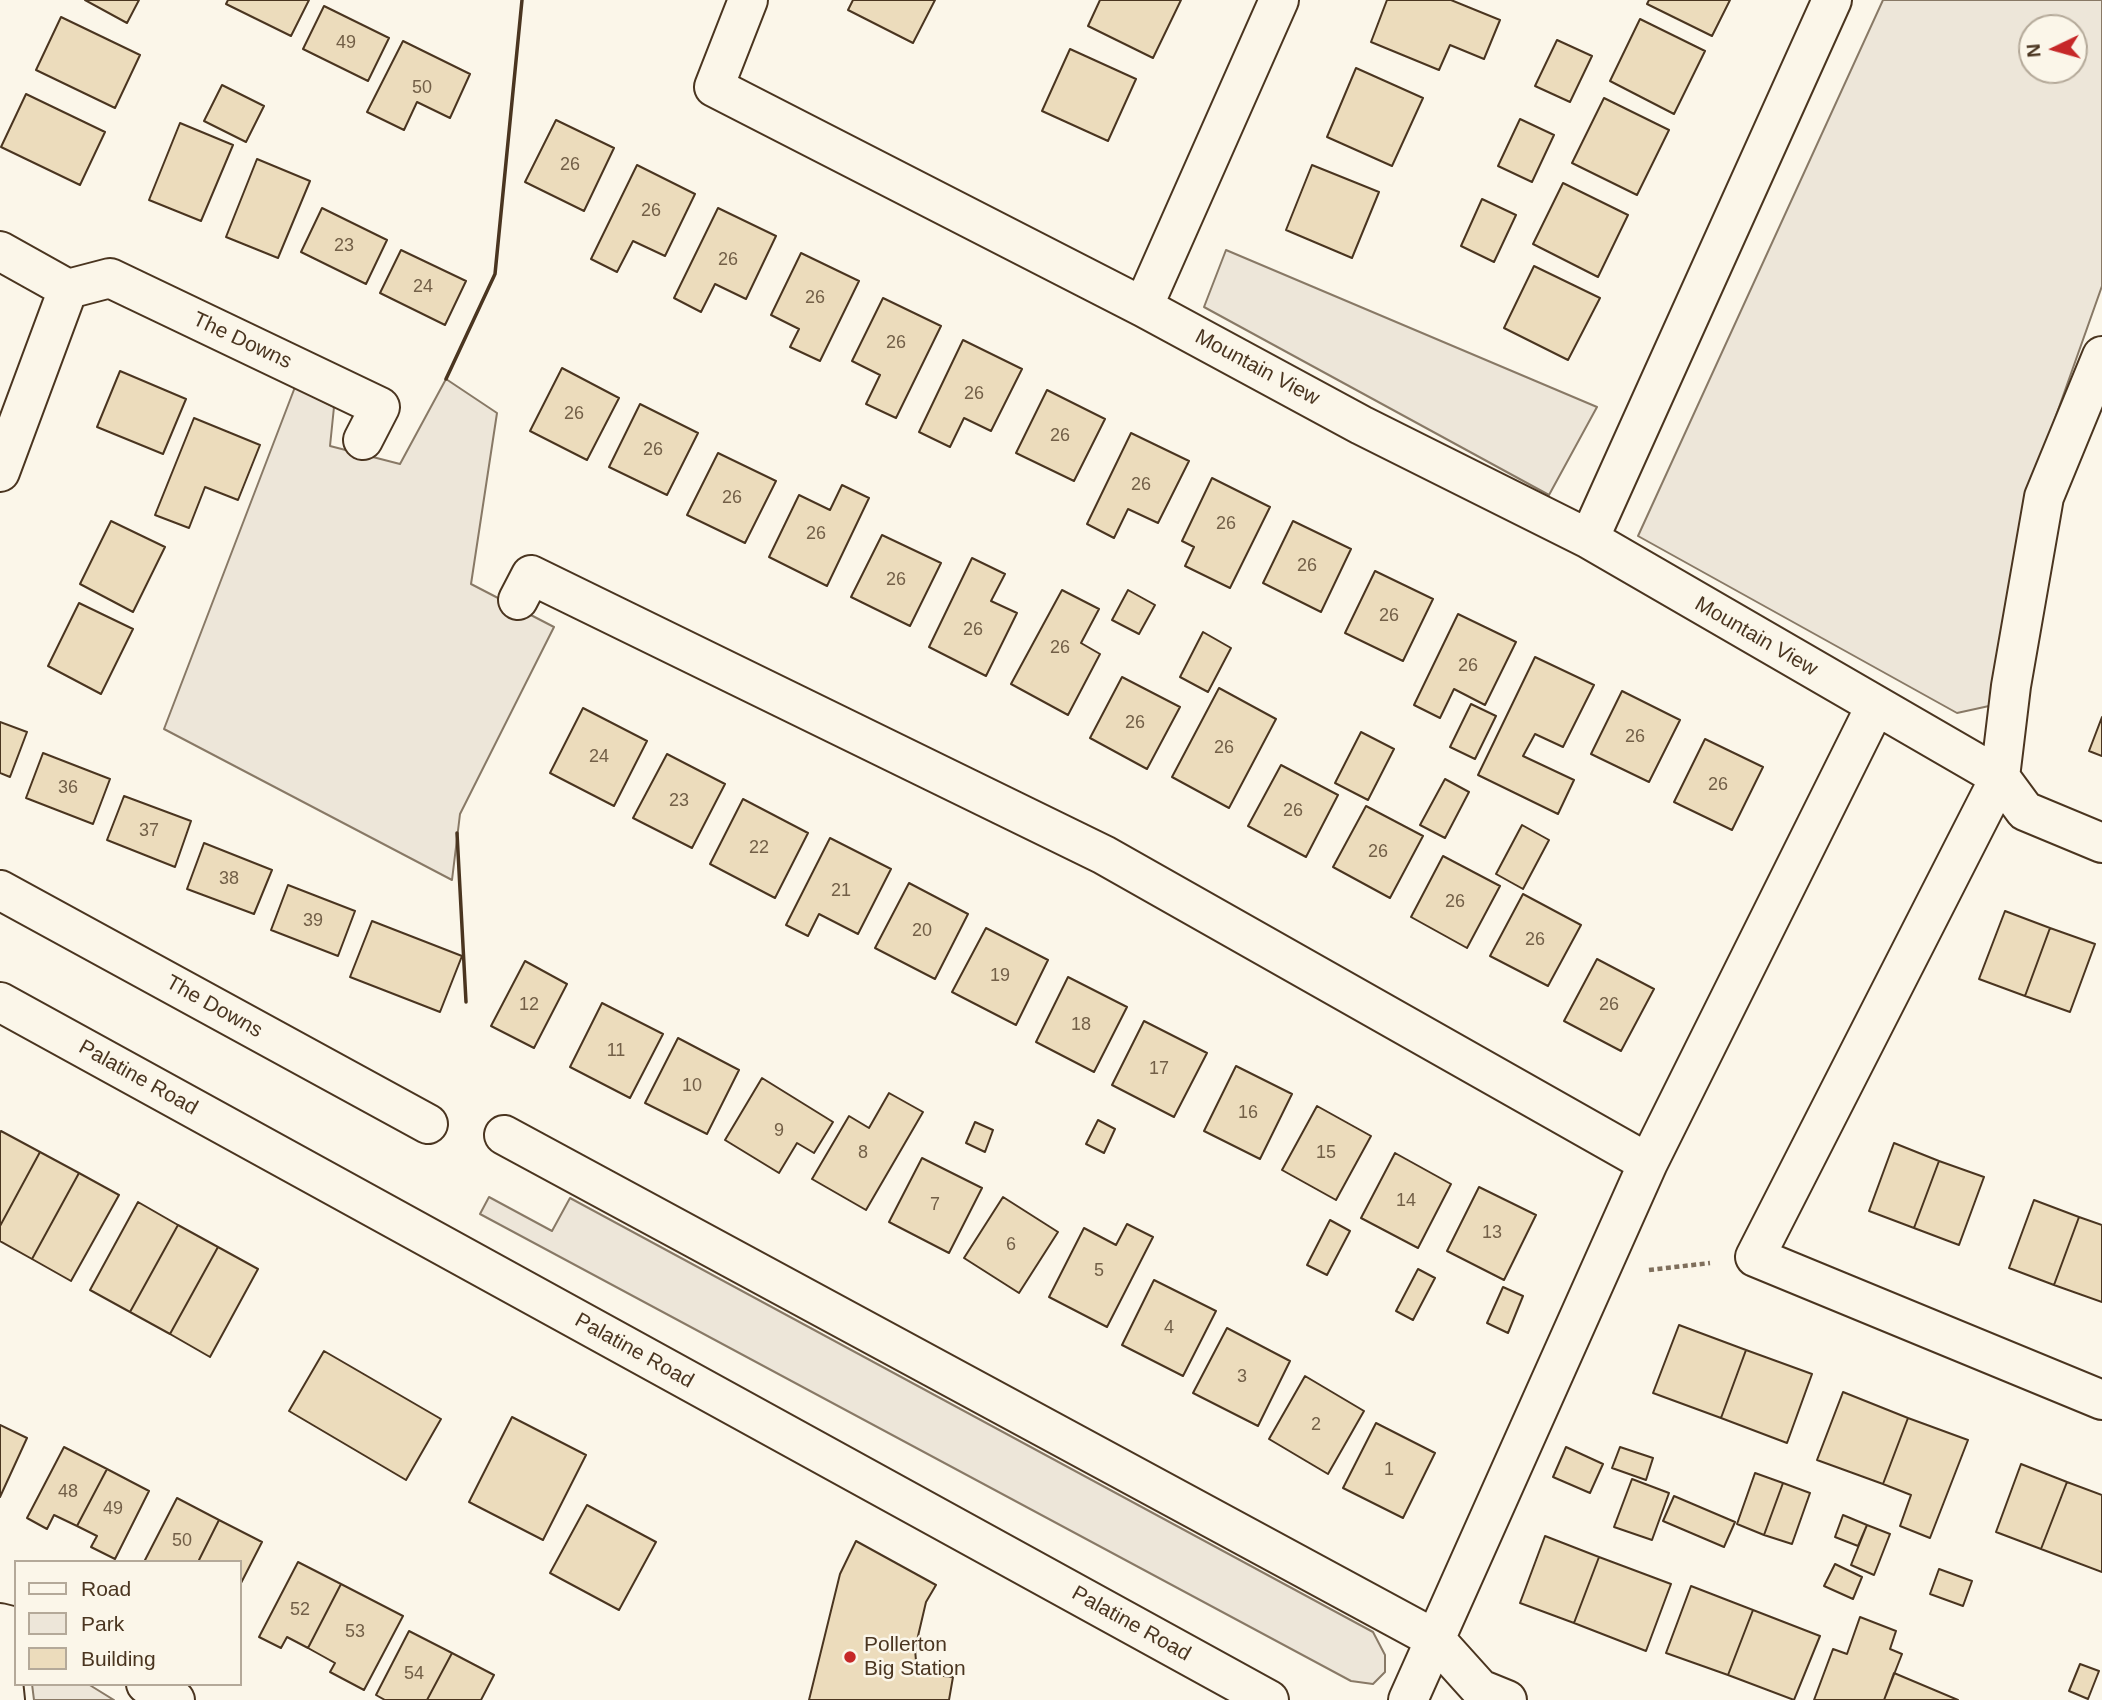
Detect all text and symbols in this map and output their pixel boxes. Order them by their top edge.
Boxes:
north arrow [2018,14,2088,84]
house number: 49 [336,32,356,54]
text: N [2023,43,2045,58]
house number: 50 [412,77,432,99]
house number: 26 [560,154,580,176]
house number: 26 [641,200,661,222]
house number: 23 [334,235,354,257]
house number: 26 [718,249,738,271]
house number: 24 [413,276,433,298]
house number: 26 [805,287,825,309]
street label: The Downs [189,307,295,375]
street label: Mountain View [1190,325,1324,411]
house number: 26 [886,332,906,354]
house number: 26 [964,383,984,405]
house number: 26 [564,403,584,425]
house number: 26 [1050,425,1070,447]
house number: 26 [643,439,663,461]
house number: 26 [1131,474,1151,496]
house number: 26 [722,487,742,509]
house number: 26 [1216,513,1236,535]
house number: 26 [806,523,826,545]
house number: 26 [1297,555,1317,577]
house number: 26 [886,569,906,591]
street label: Mountain View [1690,592,1822,682]
house number: 26 [1379,605,1399,627]
house number: 26 [963,619,983,641]
house number: 26 [1050,637,1070,659]
house number: 26 [1458,655,1478,677]
house number: 26 [1125,712,1145,734]
house number: 26 [1625,726,1645,748]
house number: 26 [1214,737,1234,759]
house number: 24 [589,746,609,768]
house number: 26 [1708,774,1728,796]
house number: 36 [58,777,78,799]
house number: 23 [669,790,689,812]
house number: 26 [1283,800,1303,822]
house number: 37 [139,820,159,842]
house number: 22 [749,837,769,859]
house number: 26 [1368,841,1388,863]
house number: 38 [219,868,239,890]
house number: 21 [831,880,851,902]
house number: 26 [1445,891,1465,913]
house number: 39 [303,910,323,932]
house number: 20 [912,920,932,942]
house number: 26 [1525,929,1545,951]
house number: 19 [990,965,1010,987]
street label: The Downs [161,970,267,1044]
house number: 12 [519,994,539,1016]
house number: 26 [1599,994,1619,1016]
house number: 18 [1071,1014,1091,1036]
street label: Palatine Road [74,1035,202,1121]
house number: 11 [607,1040,625,1062]
house number: 17 [1149,1058,1169,1080]
house number: 10 [682,1075,702,1097]
house number: 16 [1238,1102,1258,1124]
house number: 9 [774,1120,784,1142]
house number: 8 [858,1142,868,1164]
house number: 15 [1316,1142,1336,1164]
house number: 14 [1396,1190,1416,1212]
house number: 7 [930,1194,940,1216]
house number: 13 [1482,1222,1502,1244]
house number: 6 [1006,1234,1016,1256]
house number: 5 [1094,1260,1104,1282]
street label: Palatine Road [570,1308,698,1394]
house number: 4 [1164,1317,1174,1339]
house number: 3 [1237,1366,1247,1388]
house number: 2 [1311,1414,1321,1436]
house number: 1 [1384,1459,1394,1481]
house number: 48 [58,1481,78,1503]
house number: 49 [103,1498,123,1520]
house number: 50 [172,1530,192,1552]
legend [14,1560,242,1686]
text: Road [81,1577,131,1600]
street label: Palatine Road [1067,1581,1195,1667]
house number: 52 [290,1599,310,1621]
text: Park [81,1612,124,1635]
house number: 53 [345,1621,365,1643]
place label: Pollerton Big Station [864,1632,966,1682]
text: Building [81,1647,156,1670]
marker: Pollerton Big Station [842,1649,858,1665]
house number: 54 [404,1663,424,1685]

